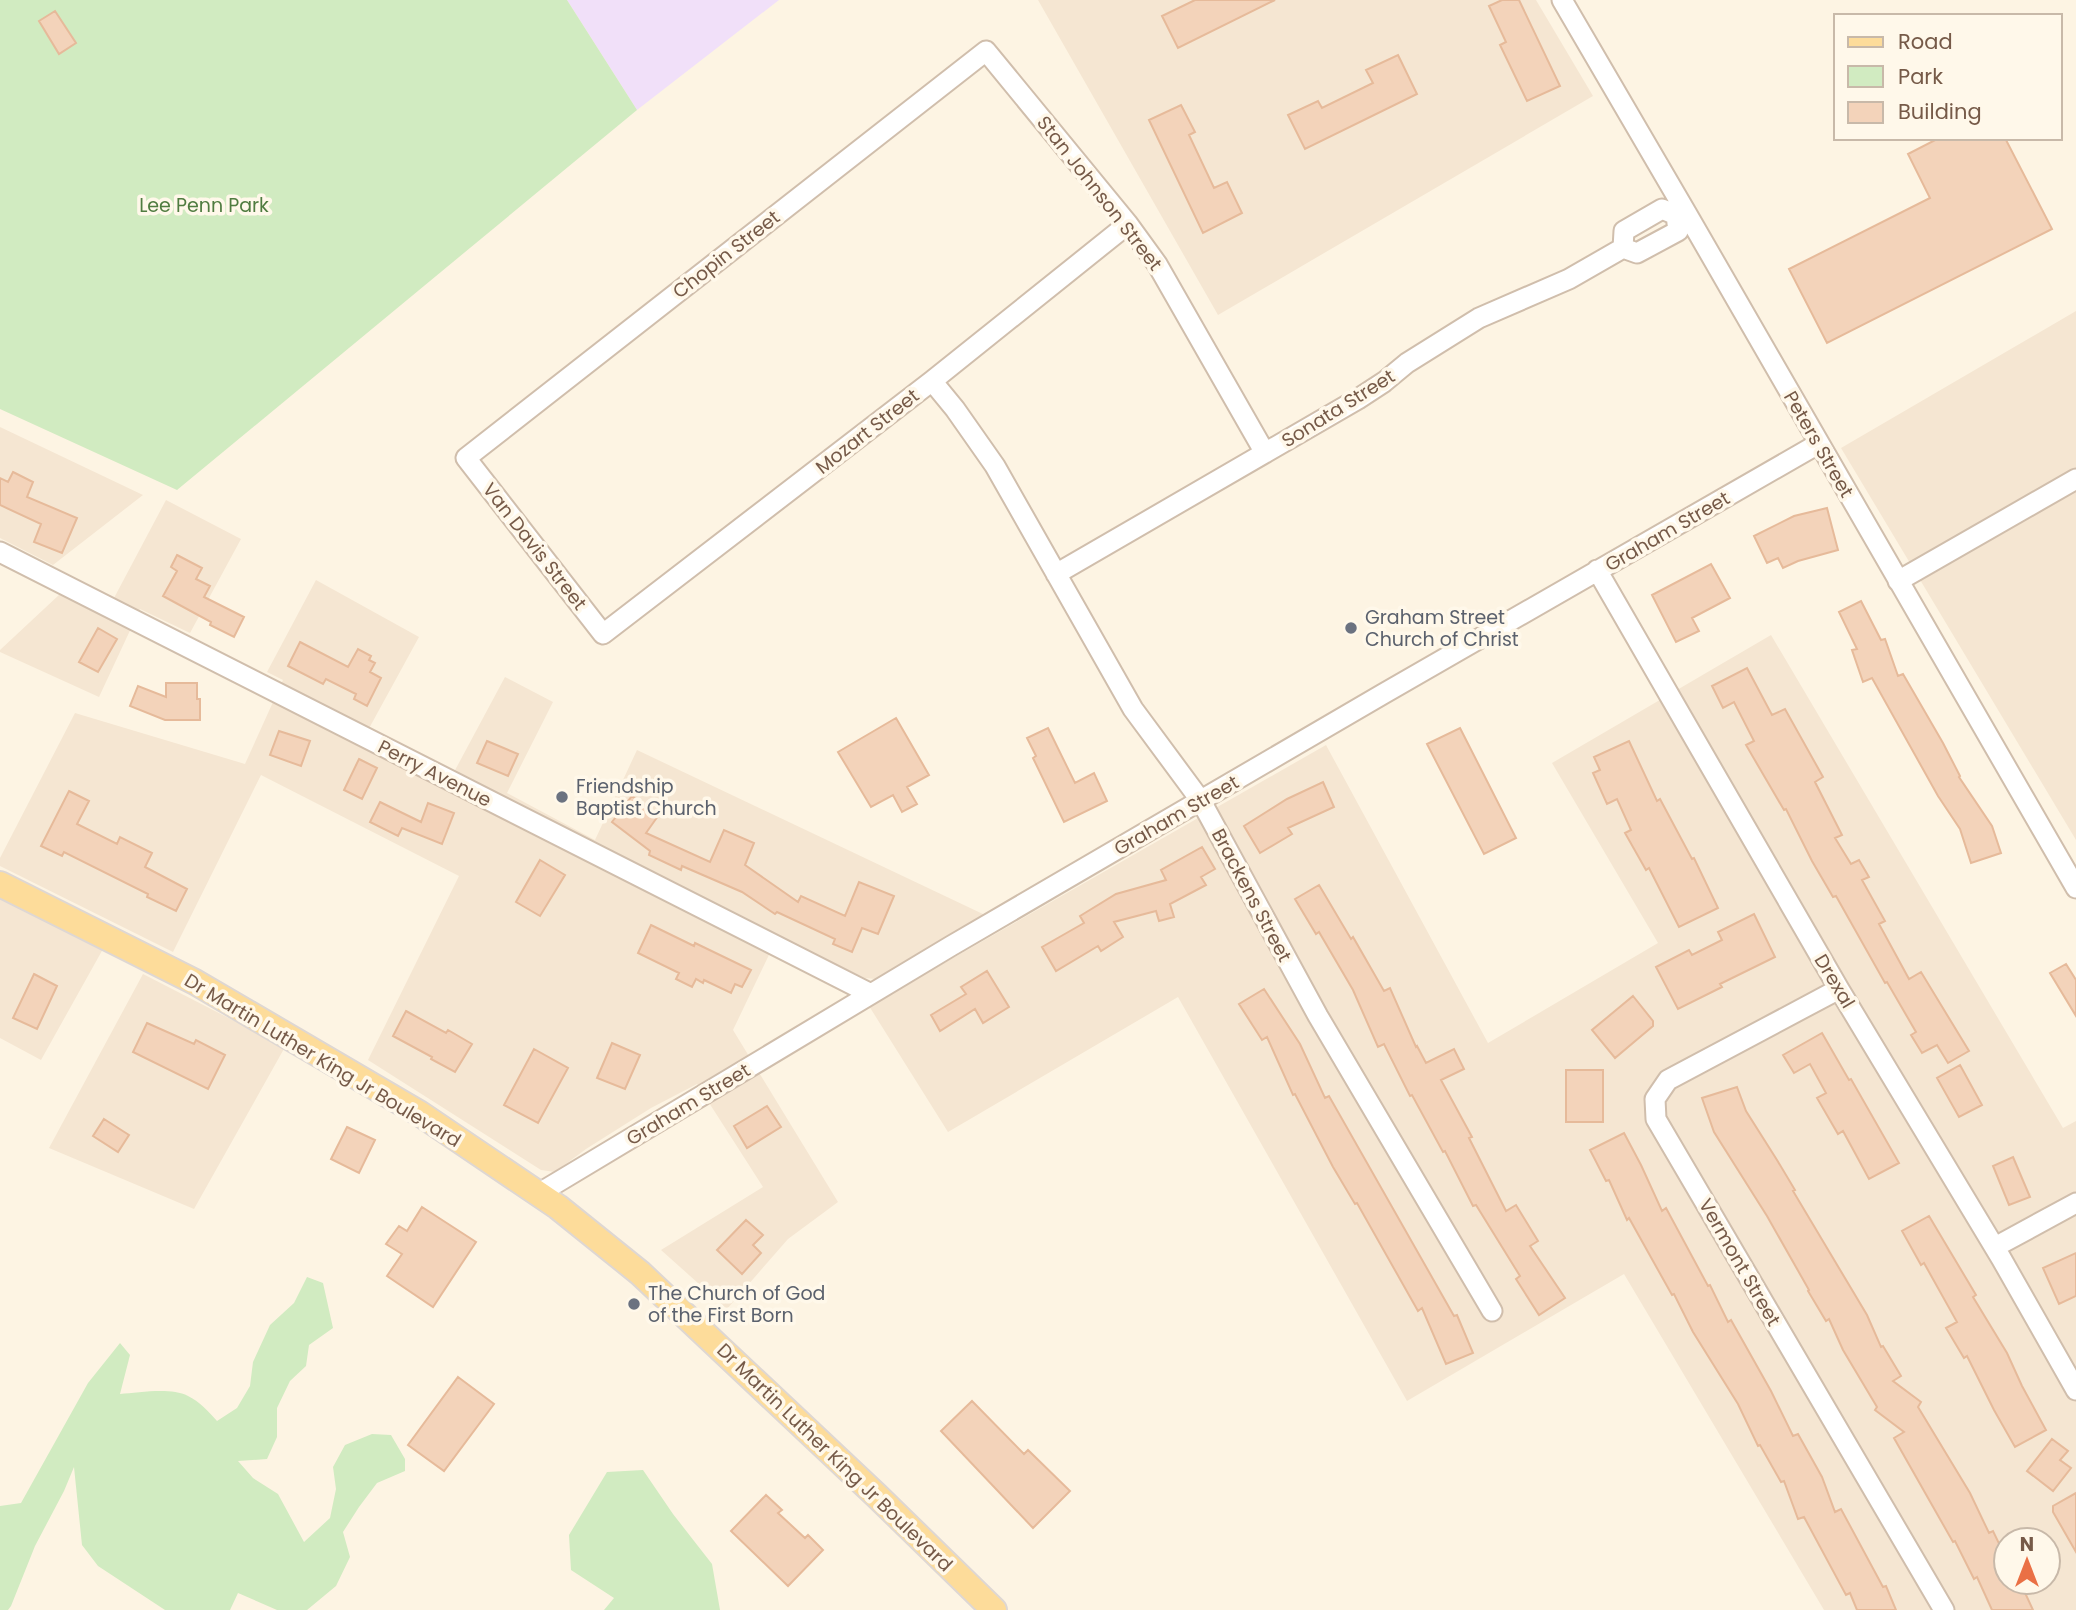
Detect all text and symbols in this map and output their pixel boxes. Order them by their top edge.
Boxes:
legend [1834,14,2062,140]
text: Road [1898,27,1953,56]
text: Park [1898,62,1943,91]
text: Building [1898,97,1982,126]
street label: Stan Johnson Street [1031,110,1169,276]
park label: Lee Penn Park [139,192,269,219]
street label: Chopin Street [667,204,786,305]
street label: Sonata Street [1276,363,1400,454]
street label: Mozart Street [810,382,925,480]
street label: Peters Street [1777,386,1860,503]
street label: Van Davis Street [476,477,593,616]
street label: Graham Street [1600,485,1735,578]
place label: Graham Street Church of Christ [1365,604,1519,653]
marker: Graham Street Church of Christ [1343,620,1359,636]
street label: Perry Avenue [373,733,496,814]
street label: Graham Street [1109,769,1244,862]
place label: Friendship Baptist Church [576,773,717,822]
marker: Friendship Baptist Church [554,789,570,805]
street label: Brackens Street [1205,824,1298,967]
street label: Drexal [1808,949,1861,1013]
street label: Dr Martin Luther King Jr Boulevard [179,967,466,1154]
street label: Graham Street [621,1057,755,1152]
street label: Vermont Street [1692,1193,1787,1331]
place label: The Church of God of the First Born [648,1280,825,1329]
marker: The Church of God of the First Born [626,1296,642,1312]
street label: Dr Martin Luther King Jr Boulevard [711,1337,959,1578]
north arrow [1992,1526,2062,1596]
text: N [2020,1531,2034,1558]

